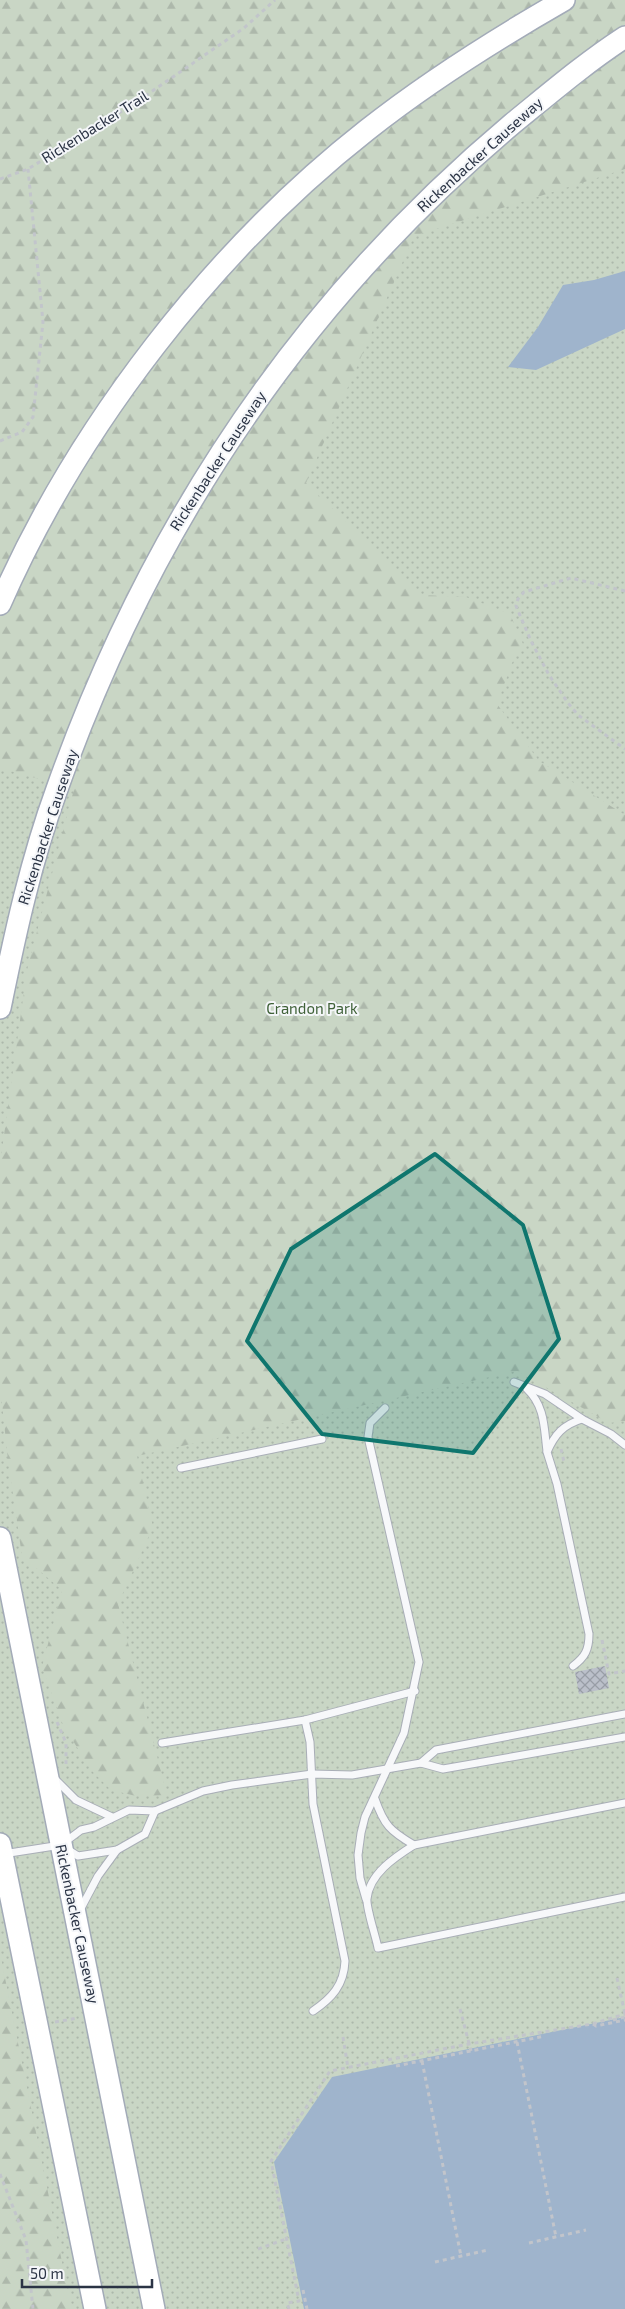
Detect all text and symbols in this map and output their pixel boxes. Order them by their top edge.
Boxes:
street label: Rickenbacker Trail [38,86,152,166]
street label: Rickenbacker Causeway [413,93,546,215]
street label: Rickenbacker Causeway [165,387,269,534]
street label: Rickenbacker Causeway [13,747,81,907]
park label: Crandon Park [266,999,358,1017]
street label: Rickenbacker Causeway [52,1842,104,2005]
scale bar [22,2256,152,2288]
text: 50 m [30,2264,64,2282]

